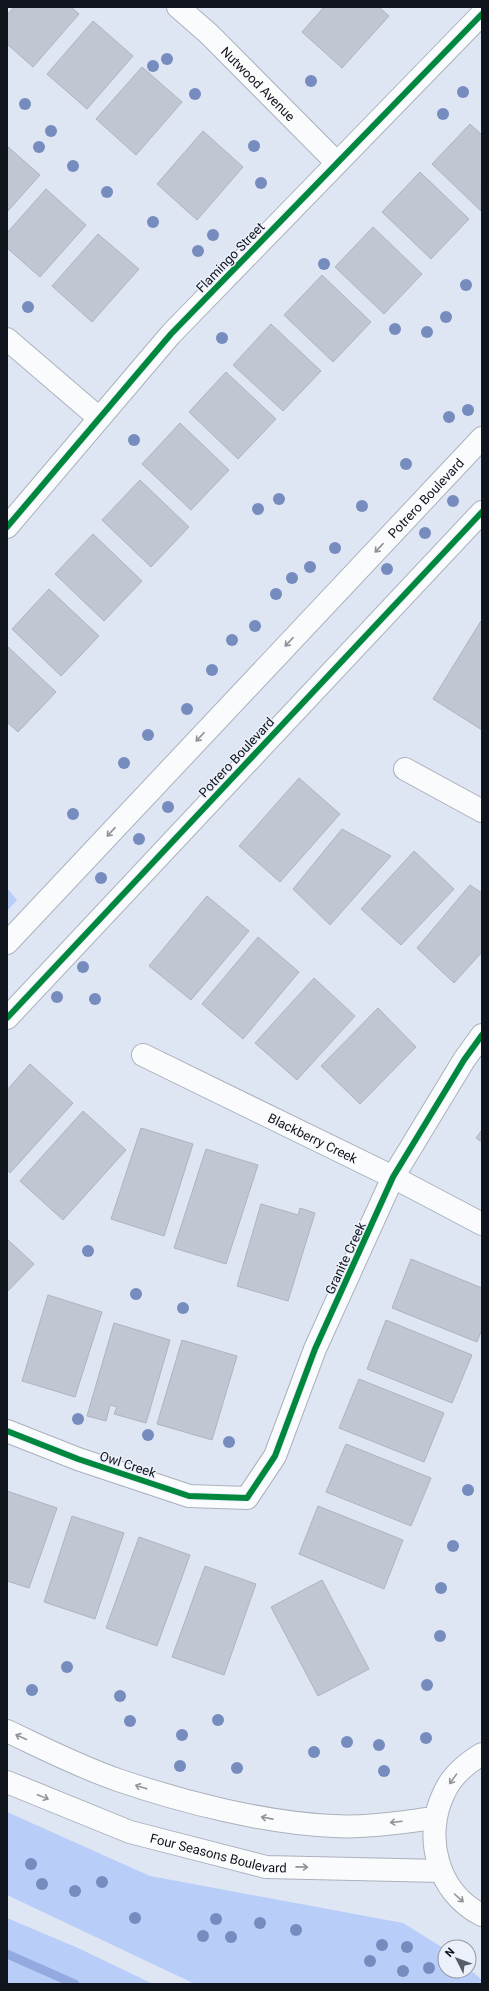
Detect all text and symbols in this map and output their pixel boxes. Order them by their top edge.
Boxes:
street label: Nutwood Avenue [218,44,298,124]
street label: Flamingo Street [193,219,268,295]
street label: Potrero Boulevard [385,455,467,541]
one-way arrow [374,543,383,553]
one-way arrow [285,637,294,648]
street label: Potrero Boulevard [196,714,277,800]
one-way arrow [196,732,205,742]
one-way arrow [106,827,116,837]
street label: Blackberry Creek [266,1110,360,1167]
street label: Granite Creek [322,1219,369,1297]
street label: Owl Creek [98,1448,158,1481]
one-way arrow [15,1733,27,1740]
one-way arrow [449,1774,457,1785]
one-way arrow [135,1783,148,1790]
one-way arrow [37,1793,49,1801]
one-way arrow [261,1813,274,1821]
one-way arrow [390,1819,403,1826]
street label: Four Seasons Boulevard [149,1831,287,1875]
one-way arrow [295,1864,308,1871]
one-way arrow [454,1893,464,1903]
north arrow [437,1939,477,1979]
text: N [443,1945,458,1960]

